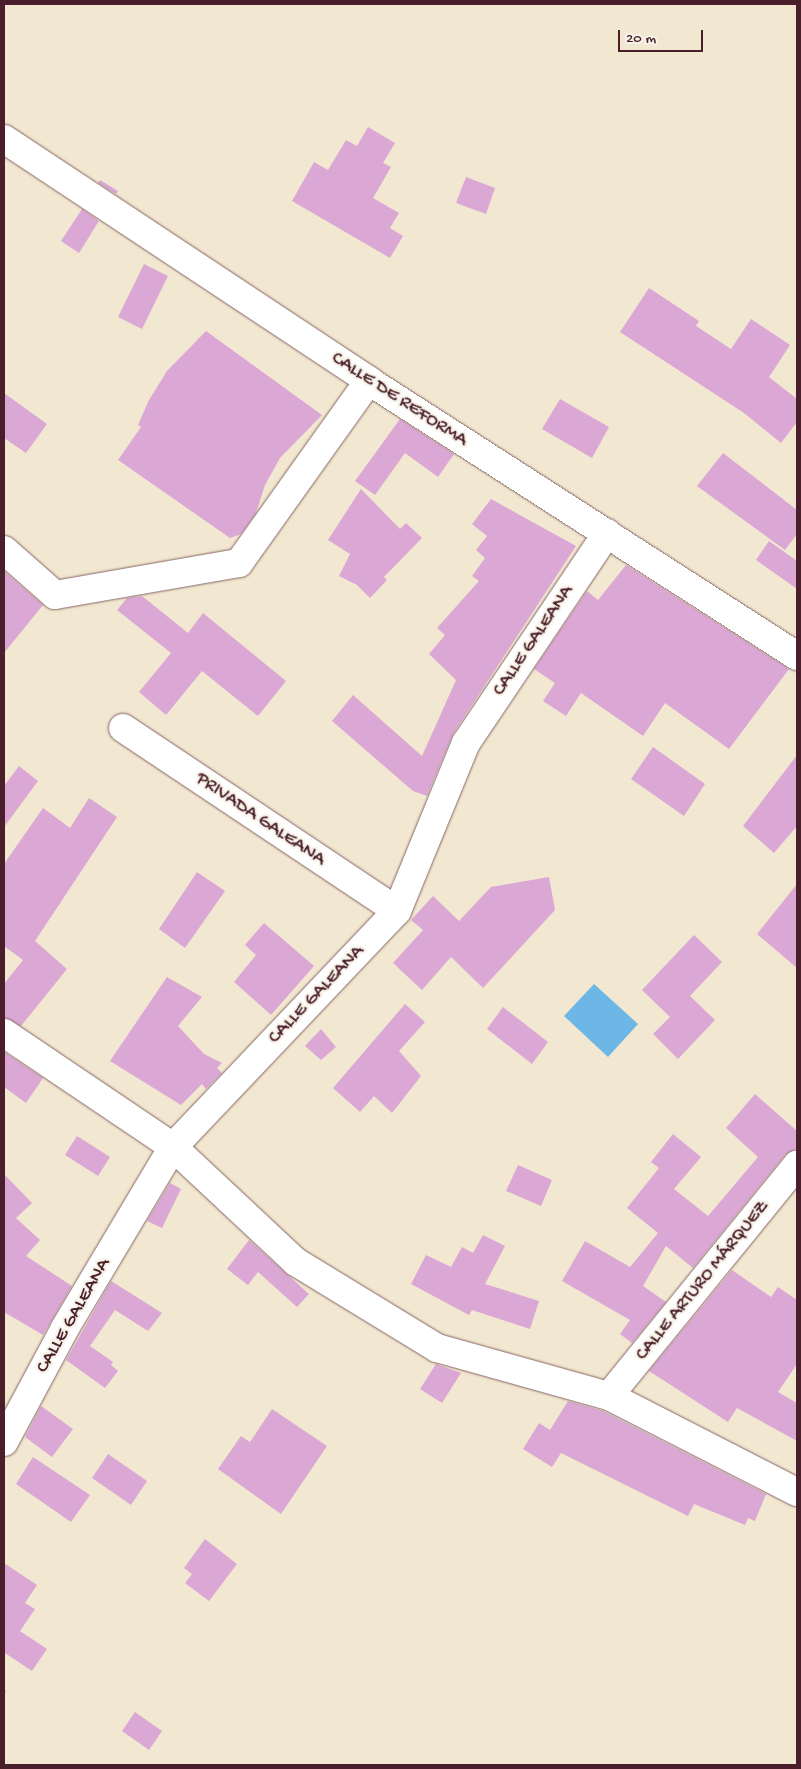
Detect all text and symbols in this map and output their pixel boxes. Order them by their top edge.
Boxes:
scale bar [621,20,706,52]
text: 20 m [626,30,656,48]
street label: CALLE DE REFORMA [327,347,471,453]
street label: CALLE GALEANA [489,581,579,701]
street label: PRIVADA GALEANA [191,768,329,872]
street label: CALLE GALEANA [264,941,370,1049]
street label: CALLE ARTURO MÁRQUEZ [631,1196,775,1366]
street label: CALLE GALEANA [32,1255,116,1377]

